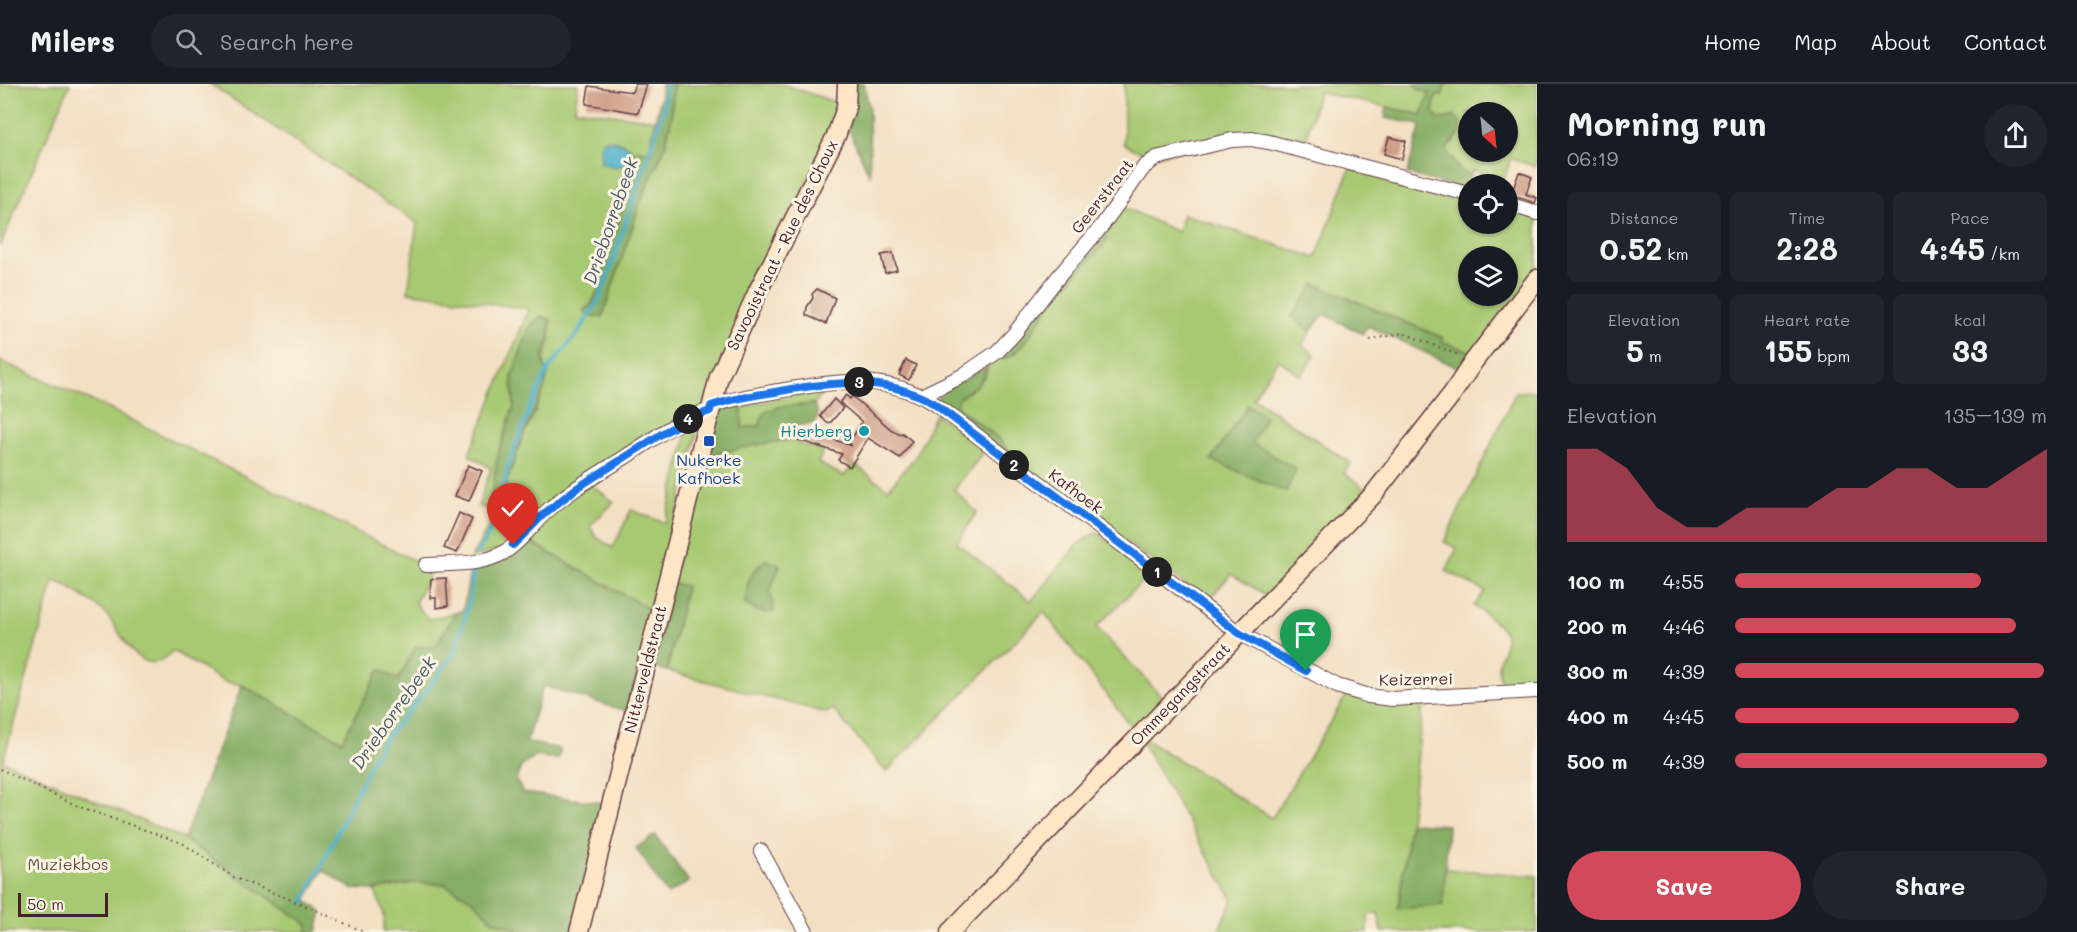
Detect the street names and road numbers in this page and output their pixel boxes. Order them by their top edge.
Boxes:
street label: Savooistraat - Rue des Choux [721,136,842,354]
street label: Geerstraat [1066,154,1137,237]
street label: Kafhoek [1045,463,1108,518]
street label: Nitterveldstraat [618,603,671,735]
street label: Ommegangstraat [1125,638,1234,750]
street label: Keizerrei [1379,667,1453,690]

